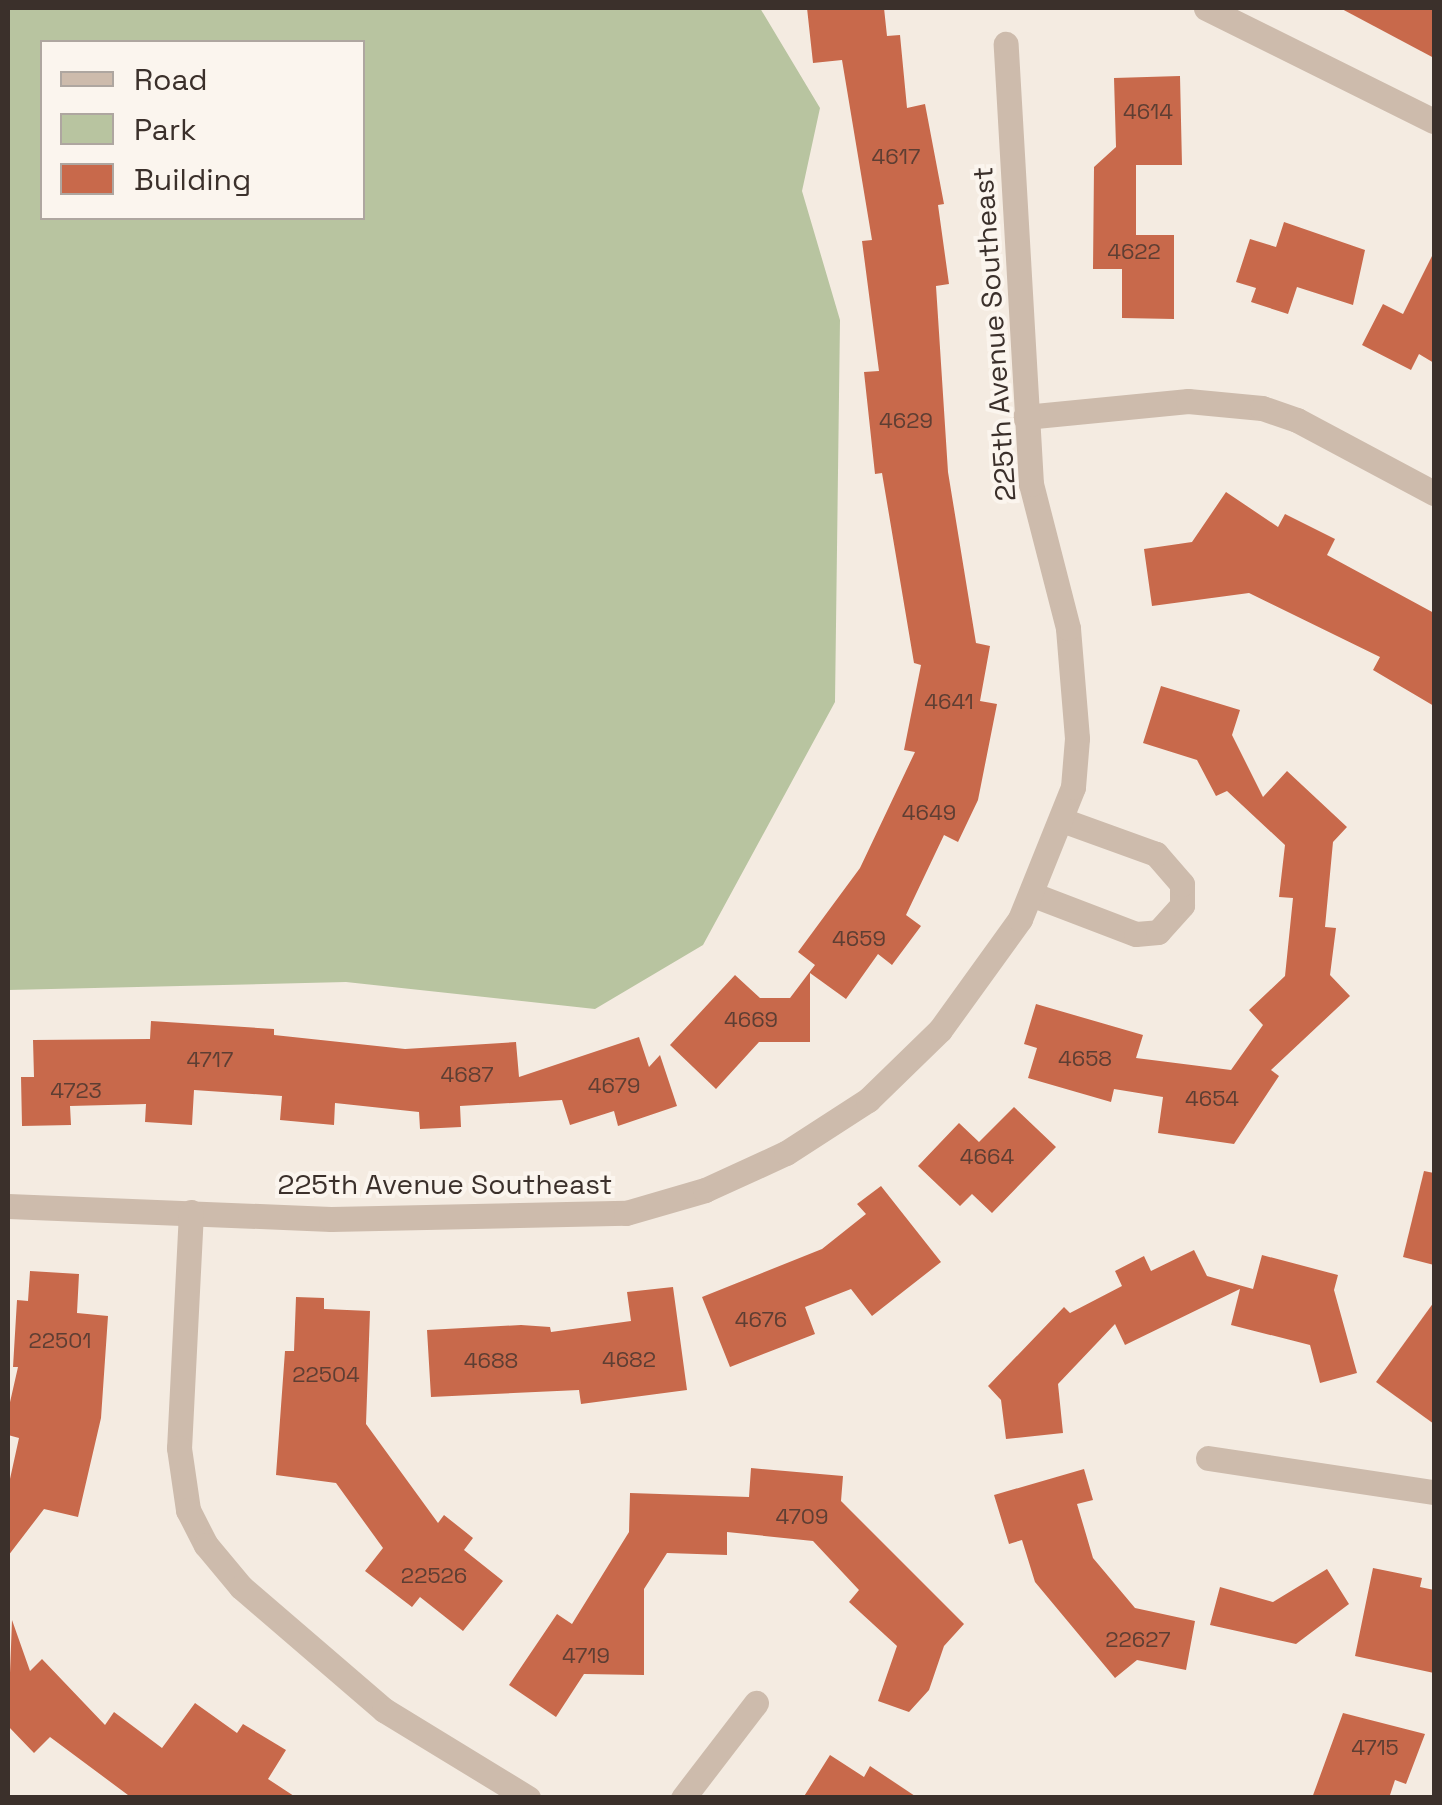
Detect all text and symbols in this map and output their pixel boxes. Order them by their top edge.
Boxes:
legend [40,40,365,220]
text: Road [134,60,208,99]
house number: 4614 [1123,99,1173,125]
text: Park [134,110,196,149]
house number: 4617 [872,144,920,170]
text: Building [134,160,251,199]
street label: 225th Avenue Southeast [966,166,1022,502]
house number: 4622 [1107,239,1161,265]
house number: 4629 [879,408,933,434]
house number: 4641 [924,689,974,715]
house number: 4649 [902,800,956,826]
house number: 4659 [832,926,886,952]
house number: 4669 [724,1007,778,1033]
house number: 4658 [1058,1046,1112,1072]
house number: 4717 [187,1047,233,1073]
house number: 4687 [440,1062,494,1088]
house number: 4679 [588,1073,640,1099]
house number: 4723 [50,1078,102,1104]
house number: 4654 [1185,1086,1239,1112]
house number: 4664 [960,1144,1014,1170]
street label: 225th Avenue Southeast [277,1167,613,1201]
house number: 4676 [735,1307,787,1333]
house number: 22501 [28,1328,92,1354]
house number: 4682 [602,1347,656,1373]
house number: 4688 [464,1348,518,1374]
house number: 22504 [292,1362,360,1388]
house number: 4709 [776,1504,828,1530]
house number: 22526 [401,1563,467,1589]
house number: 22627 [1105,1627,1171,1653]
house number: 4719 [562,1643,610,1669]
house number: 4715 [1351,1735,1399,1761]

